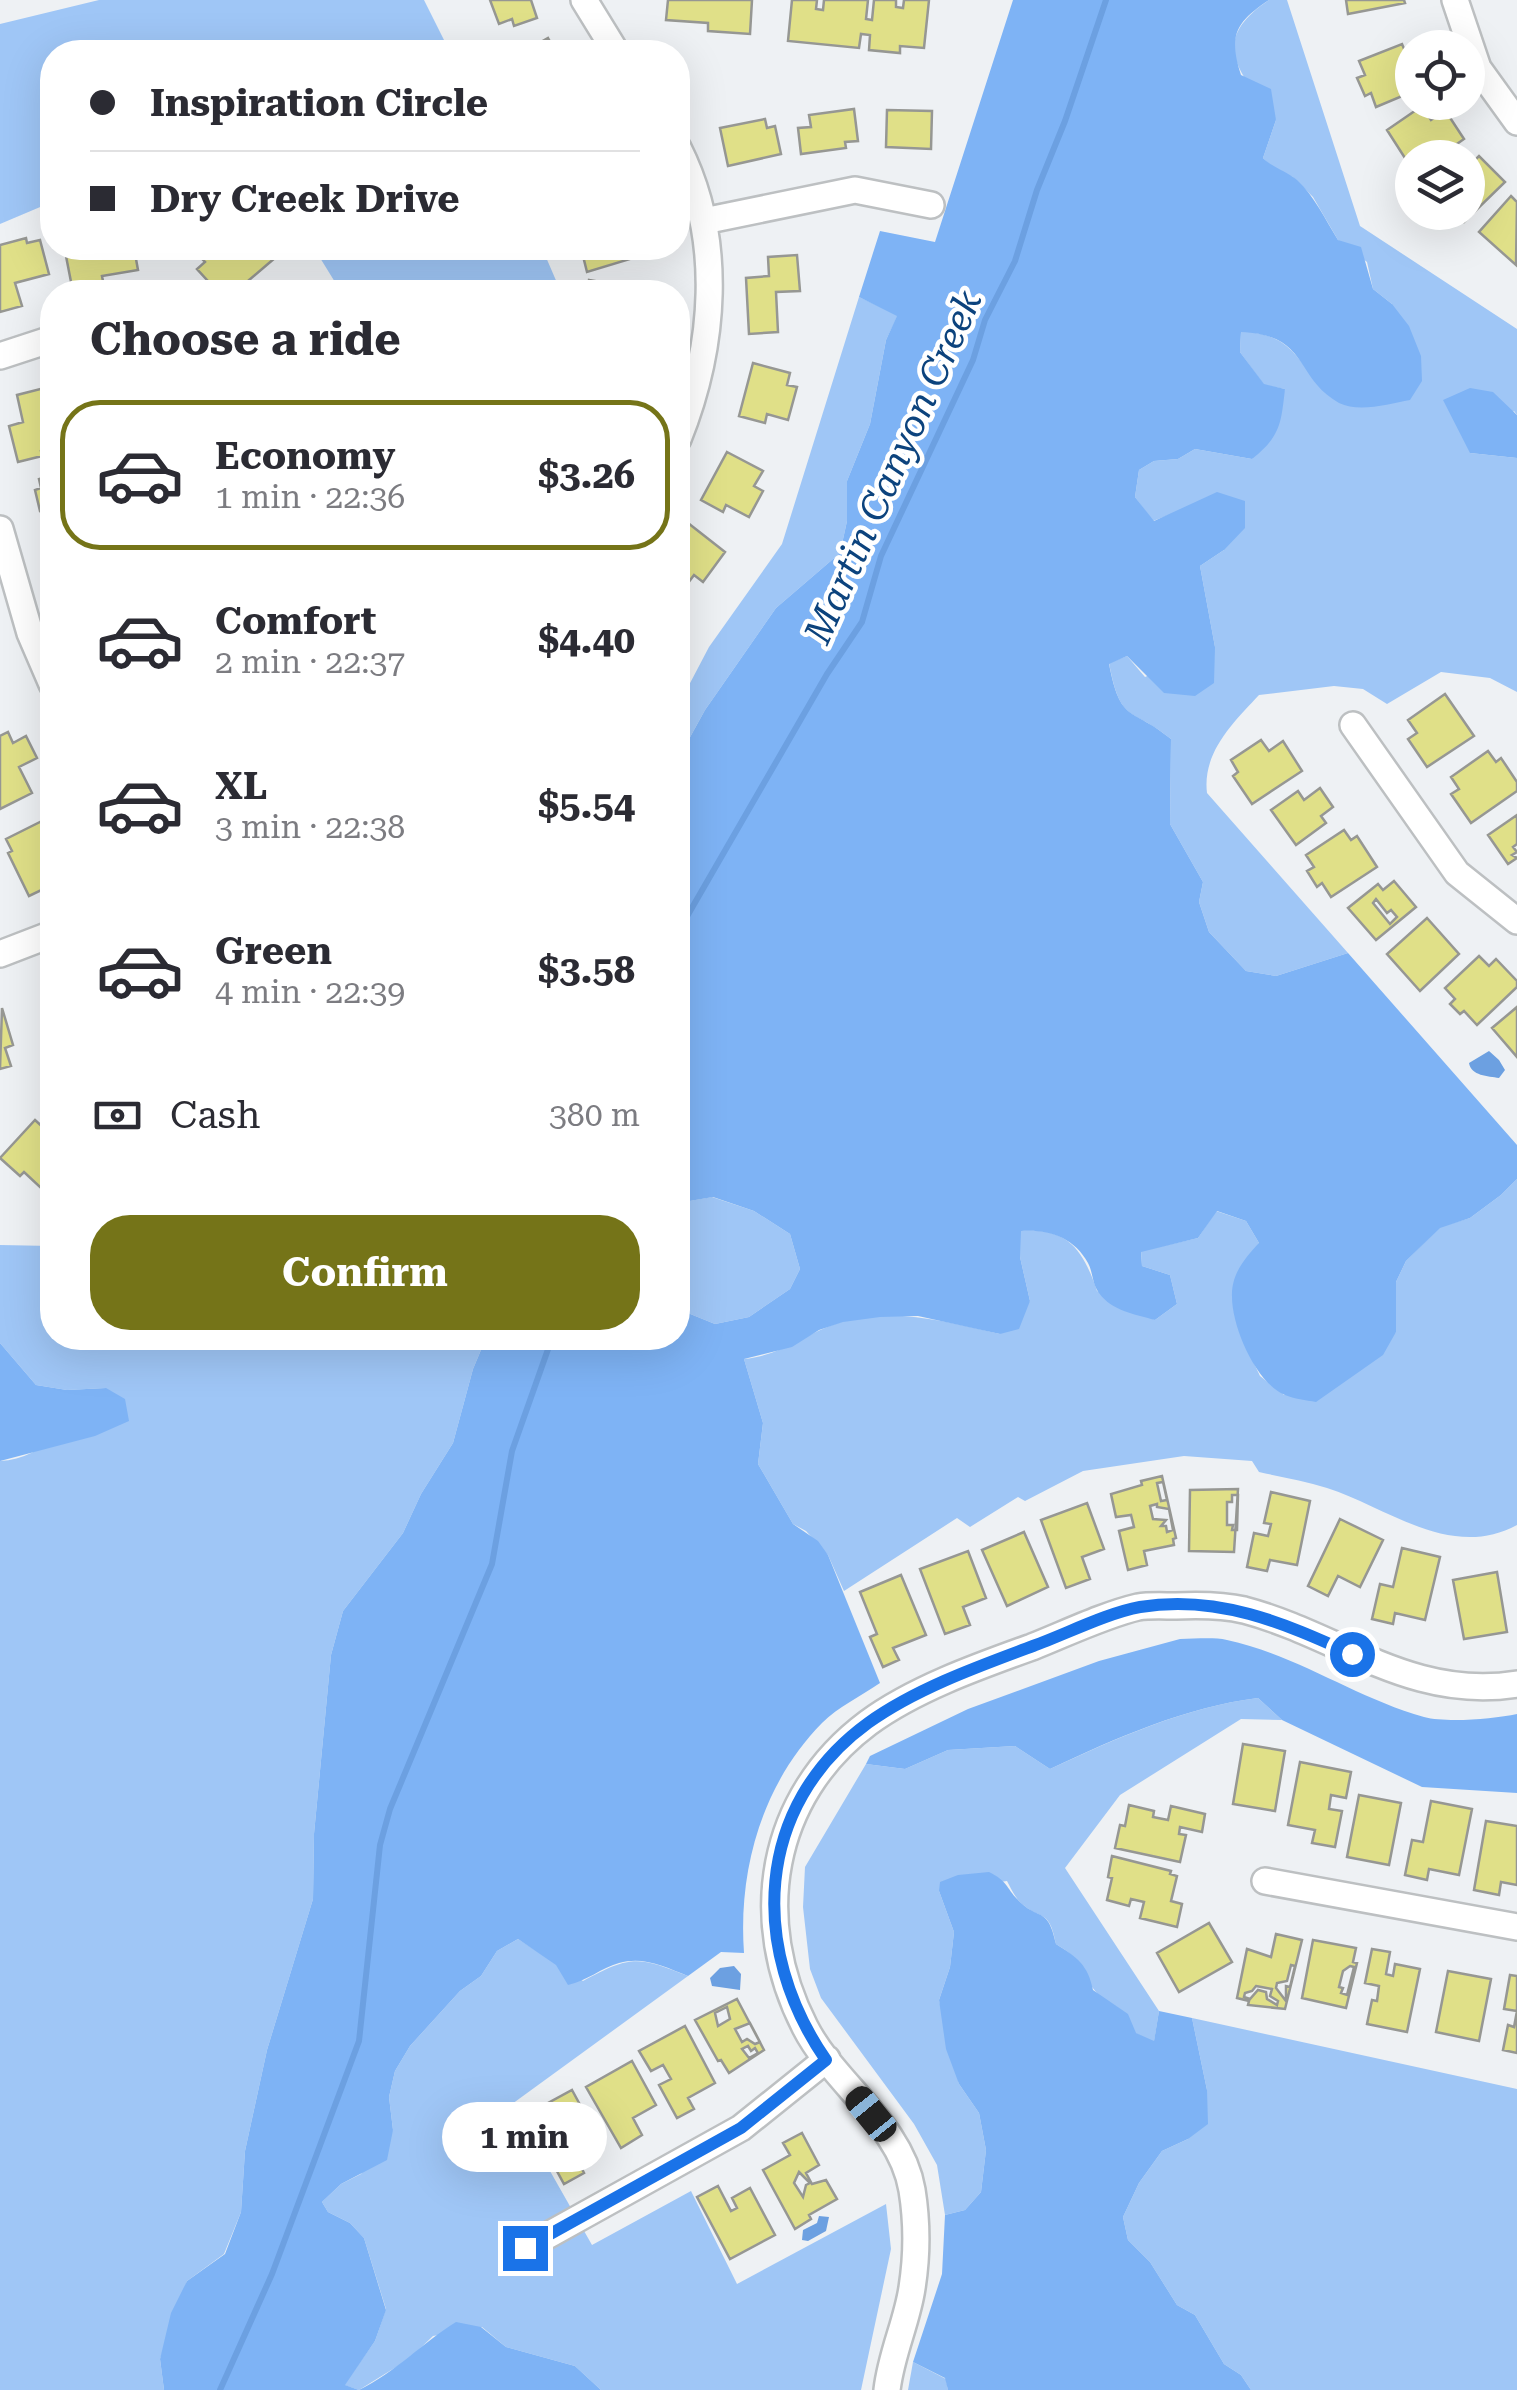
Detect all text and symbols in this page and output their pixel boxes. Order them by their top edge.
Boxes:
map controls [1395,30,1485,230]
button: locate [1395,30,1485,120]
text: Inspiration Circle [150,81,488,125]
button: layers [1395,140,1485,230]
text: Dry Creek Drive [150,177,460,221]
water label: Martin Canyon Creek [795,283,992,652]
text: Choose a ride [90,313,401,366]
icon: car [95,430,185,520]
text: Economy [215,434,395,478]
text: $3.26 [538,453,635,497]
text: 1 min · 22:36 [215,478,405,516]
icon: car [95,595,185,685]
text: Comfort [215,599,376,643]
text: $4.40 [538,618,635,662]
text: 2 min · 22:37 [215,643,405,681]
icon: car [95,760,185,850]
text: XL [215,764,267,808]
text: $5.54 [538,783,635,827]
text: 3 min · 22:38 [215,808,405,846]
icon: car [95,925,185,1015]
text: Green [215,929,332,973]
text: $3.58 [538,948,635,992]
text: 4 min · 22:39 [215,973,405,1011]
icon: cash [90,1088,145,1143]
text: Cash [170,1093,260,1137]
text: 380 m [549,1096,640,1134]
button: Confirm [90,1215,640,1330]
route start [1330,1632,1375,1677]
car [840,2081,902,2147]
callout: 1 min [442,2103,608,2173]
text: 1 min [480,2118,569,2156]
route end [503,2226,548,2271]

